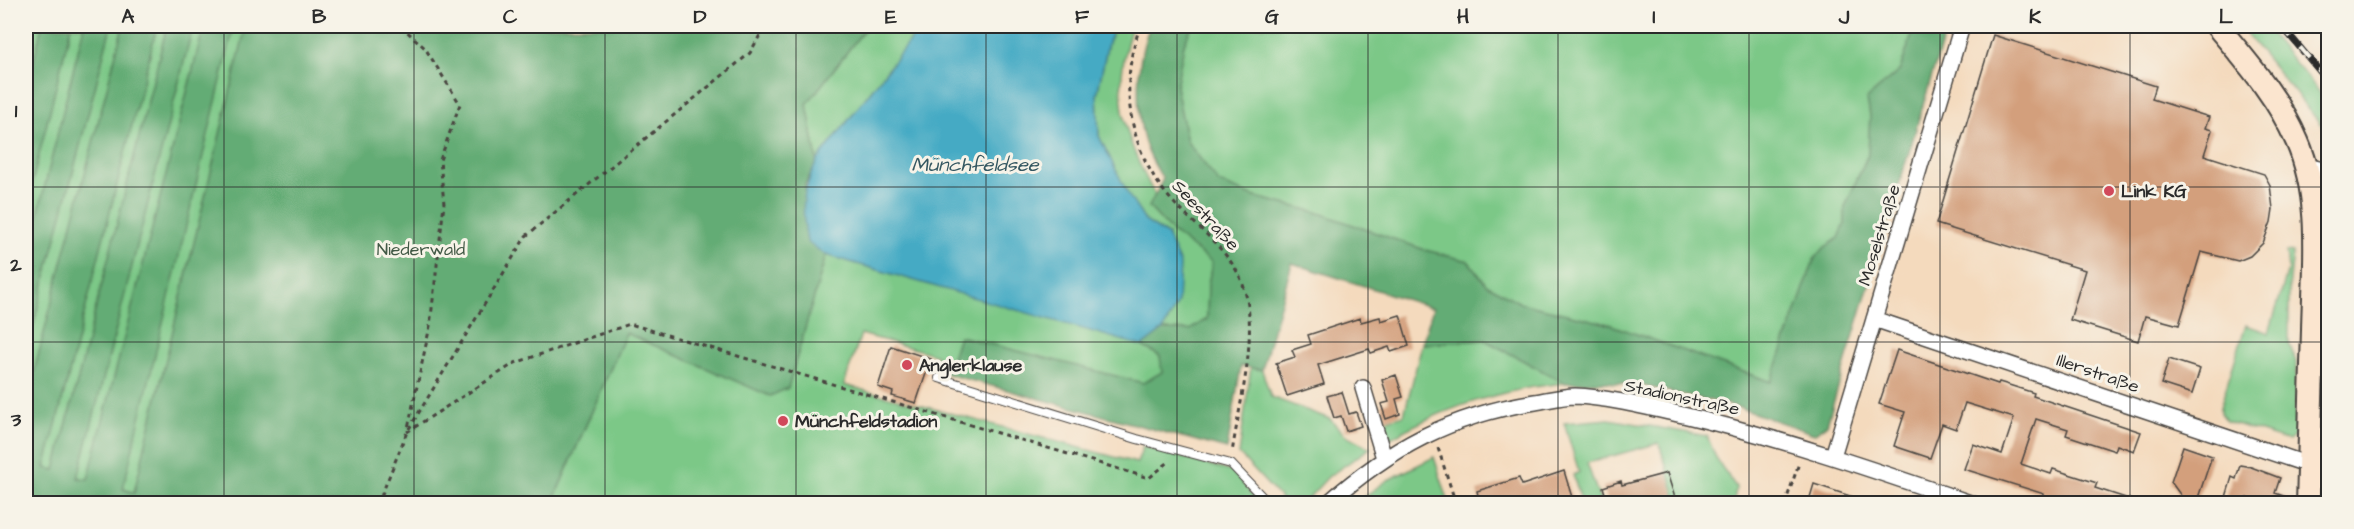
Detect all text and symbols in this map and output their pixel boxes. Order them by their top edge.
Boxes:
text: A [122,3,135,31]
text: B [312,3,327,31]
text: C [503,3,518,31]
text: D [694,3,707,31]
text: E [885,3,897,31]
text: F [1075,3,1090,31]
text: G [1265,3,1279,31]
text: H [1457,3,1469,31]
text: I [1652,3,1656,31]
text: J [1838,3,1850,31]
text: K [2029,3,2042,31]
text: L [2219,3,2233,31]
text: 1 [15,97,18,125]
water label: Münchfeldsee [911,151,1040,179]
street label: Seestraße [1166,174,1245,257]
place label: Link KG [2121,179,2187,204]
street label: Moselstraße [1852,181,1907,289]
marker: Link KG [2102,184,2116,198]
park label: Niederwald [377,237,465,262]
text: 2 [9,251,22,279]
street label: Illerstraße [2053,348,2143,399]
place label: Anglerklause [919,353,1023,379]
marker: Anglerklause [900,358,914,372]
street label: Stadionstraße [1622,373,1742,422]
text: 3 [10,406,22,434]
place label: Münchfeldstadion [795,409,937,434]
marker: Münchfeldstadion [776,414,790,428]

